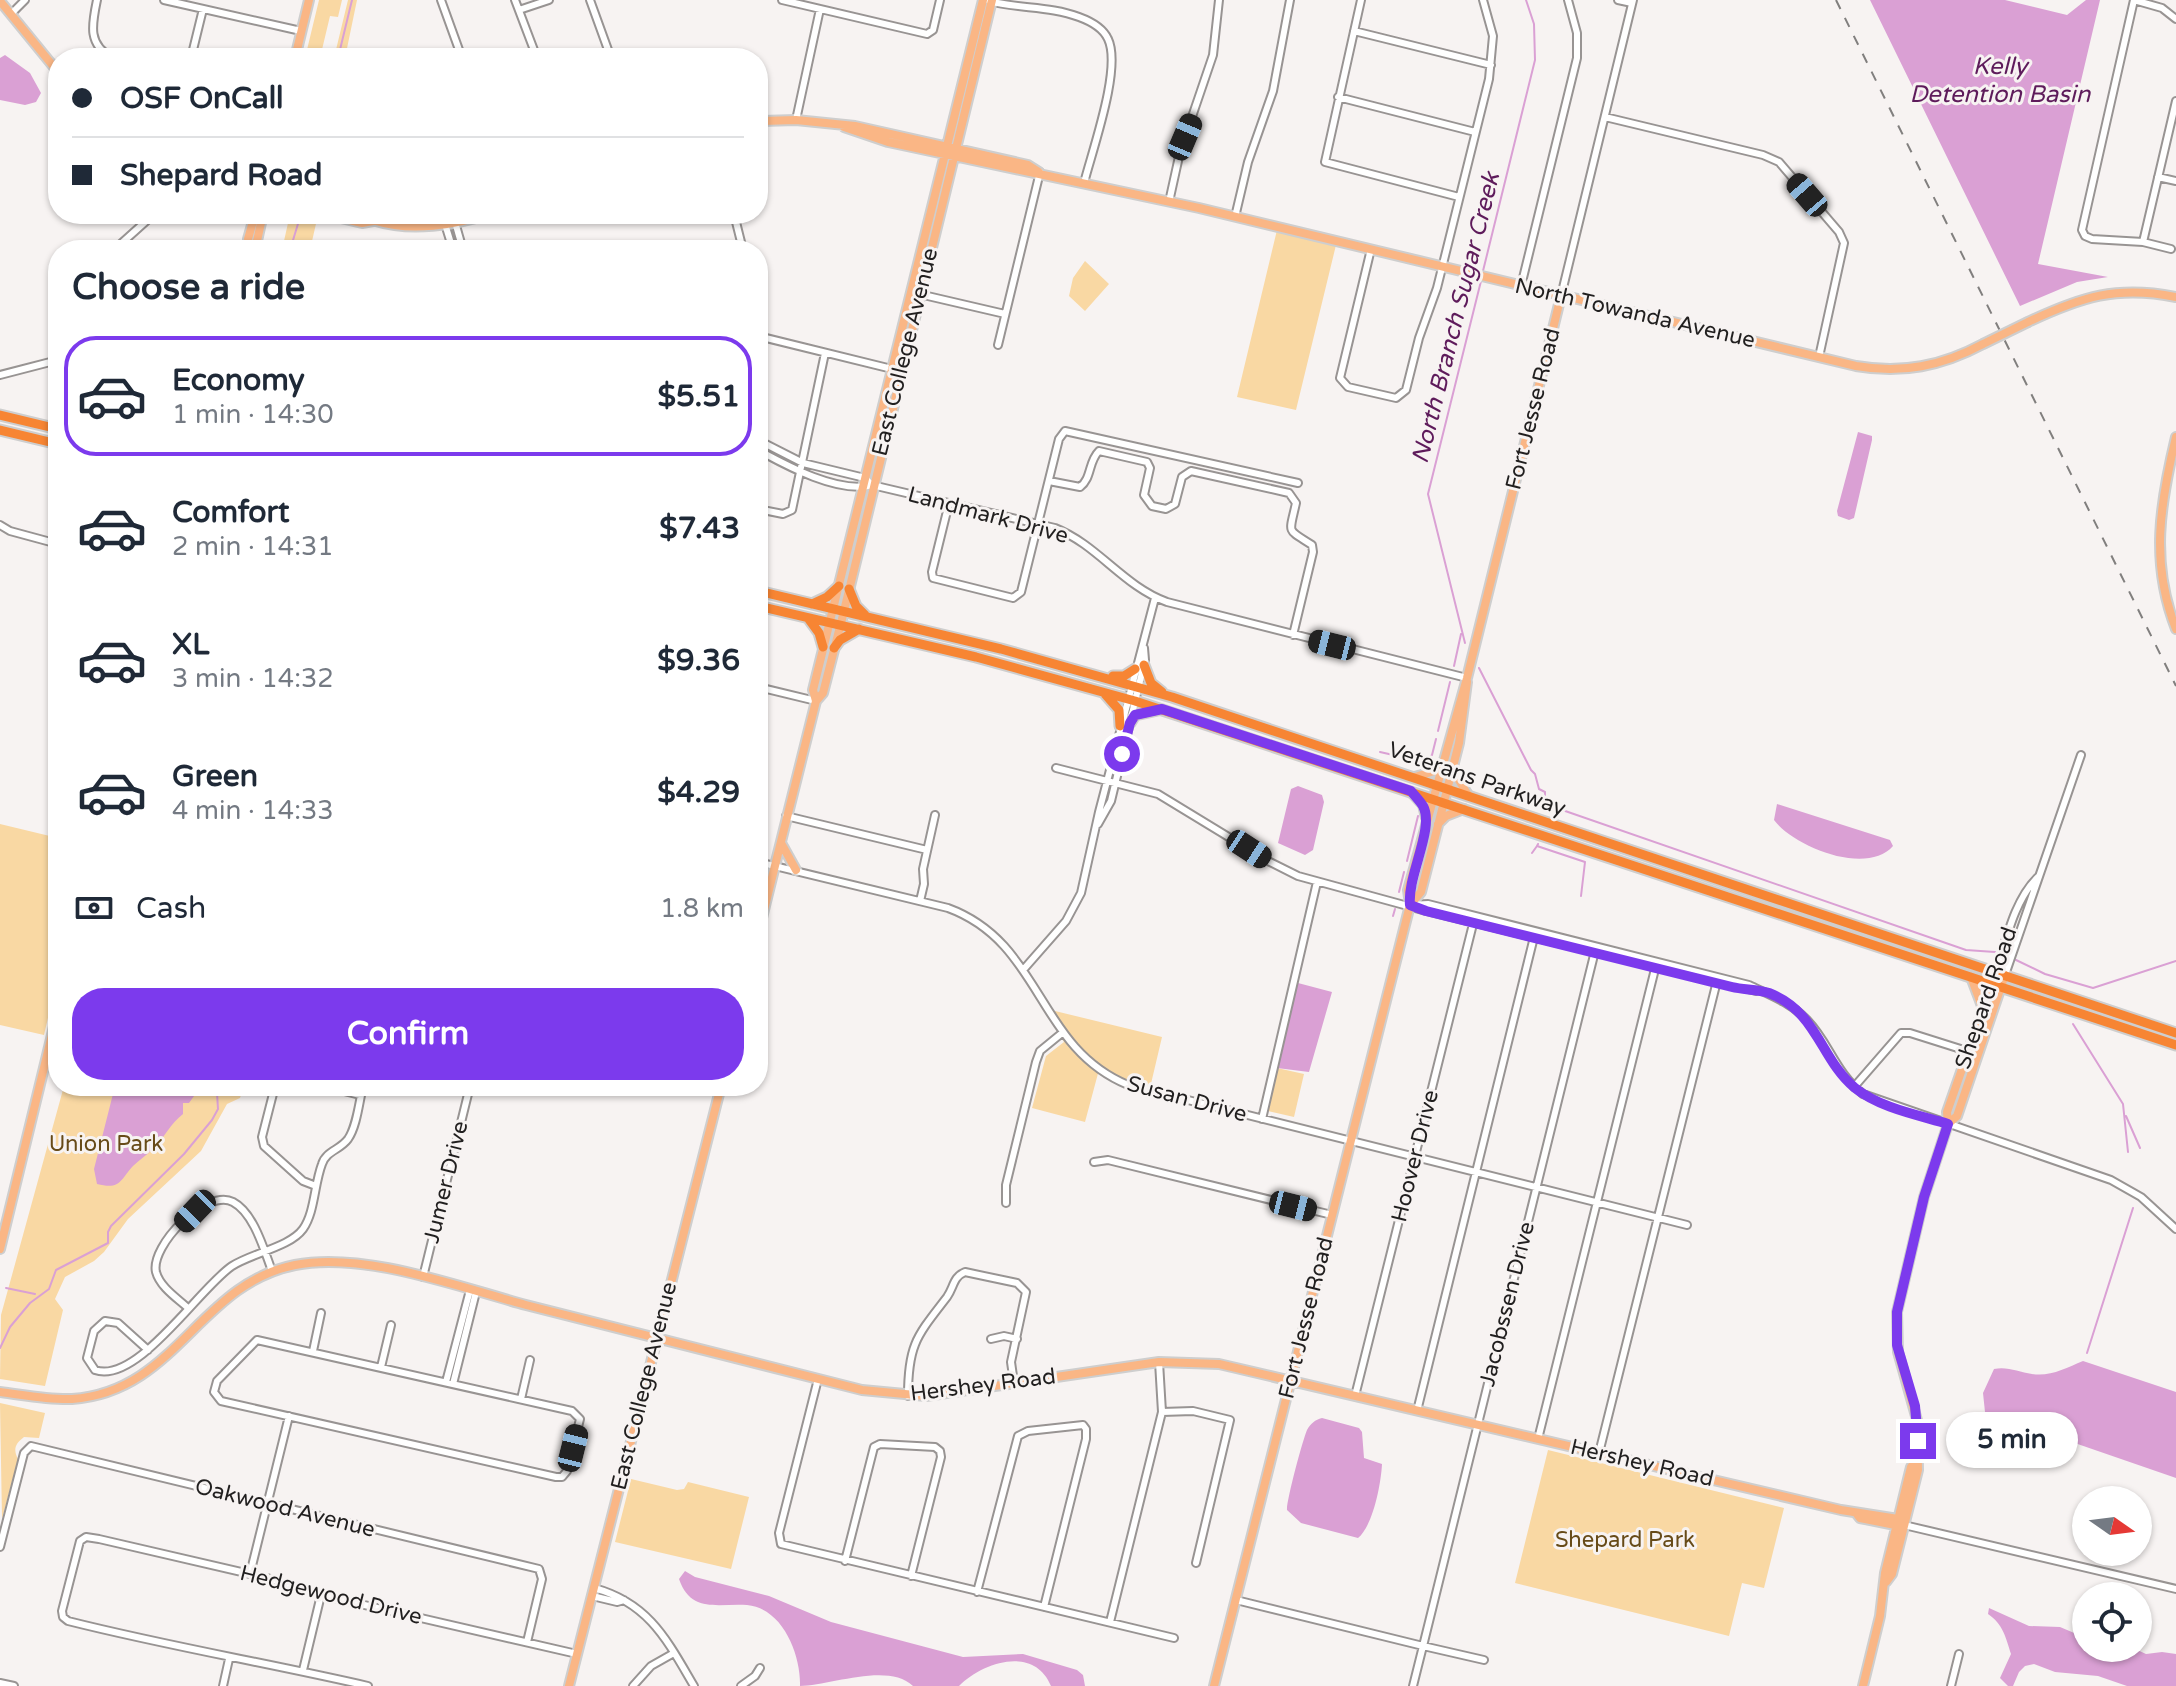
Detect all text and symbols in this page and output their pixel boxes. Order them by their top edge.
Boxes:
water label: Kelly Detention Basin [1910,52,2092,109]
text: OSF OnCall [120,80,284,117]
car [1165,110,1205,164]
text: Shepard Road [120,157,322,194]
water label: North Branch Sugar Creek [1406,168,1507,467]
car [1782,169,1832,221]
street label: East College Avenue [867,245,943,459]
text: Choose a ride [72,266,305,309]
street label: North Towanda Avenue [1512,273,1758,353]
street label: Fort Jesse Road [1500,325,1566,493]
icon: car [76,360,148,432]
text: Economy [172,362,305,399]
text: $5.51 [658,378,740,415]
text: 1 min · 14:30 [172,399,334,430]
street label: Landmark Drive [905,481,1071,549]
icon: car [76,492,148,564]
text: Comfort [172,494,290,531]
text: $7.43 [659,510,740,547]
text: 2 min · 14:31 [172,531,334,562]
icon: car [76,624,148,696]
text: XL [172,626,209,663]
car [1306,628,1358,662]
text: $9.36 [657,642,740,679]
text: 3 min · 14:32 [172,663,334,694]
route start [1104,736,1140,772]
street label: Veterans Parkway [1385,736,1569,822]
icon: car [76,756,148,828]
text: Green [172,758,258,795]
text: $4.29 [657,774,740,811]
text: 4 min · 14:33 [172,795,334,826]
car [1222,826,1276,872]
icon: cash [72,886,116,930]
text: Cash [136,890,206,927]
text: 1.8 km [660,893,744,924]
street label: Shepard Road [1950,924,2022,1072]
button: Confirm [72,988,744,1080]
street label: Susan Drive [1124,1071,1250,1127]
street label: Hoover Drive [1386,1087,1444,1225]
street label: Jumer Drive [418,1118,474,1246]
park label: Union Park [49,1131,163,1157]
car [170,1185,220,1237]
car [1267,1189,1319,1223]
street label: Jacobssen Drive [1474,1219,1540,1389]
street label: Fort Jesse Road [1273,1234,1339,1402]
street label: East College Avenue [606,1279,682,1493]
street label: Hershey Road [909,1363,1057,1407]
callout: 5 min [1946,1413,2078,1469]
car [556,1422,590,1474]
route end [1900,1423,1936,1459]
text: 5 min [1977,1424,2047,1455]
street label: Hershey Road [1568,1434,1716,1492]
street label: Oakwood Avenue [192,1473,378,1543]
north arrow [2072,1486,2152,1566]
map controls [2072,1486,2152,1662]
park label: Shepard Park [1555,1527,1695,1553]
street label: Hedgewood Drive [237,1560,425,1630]
button: locate [2072,1582,2152,1662]

